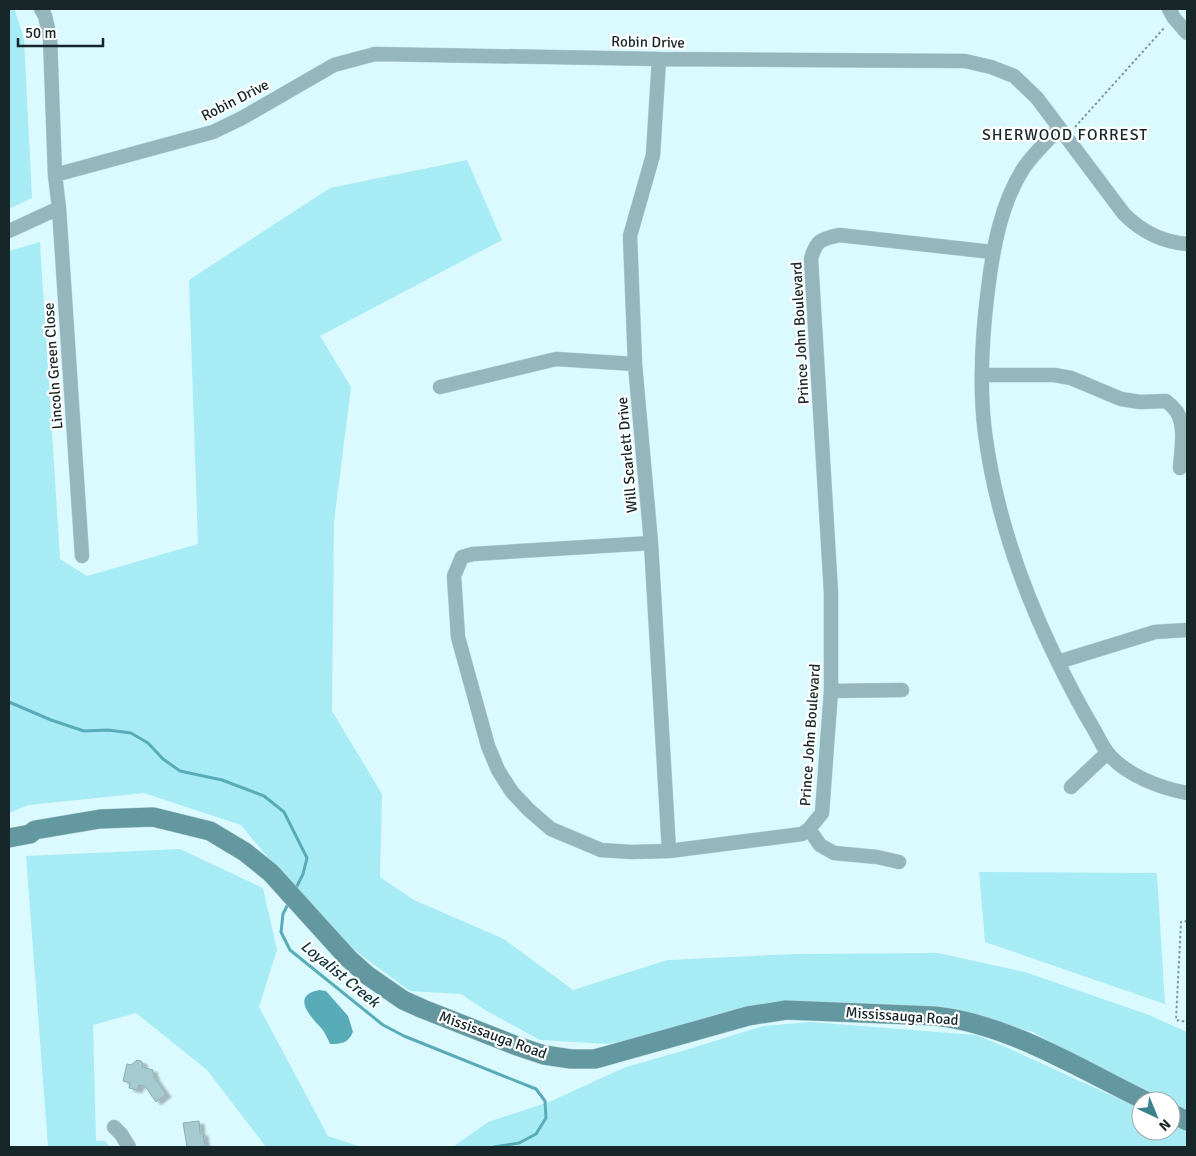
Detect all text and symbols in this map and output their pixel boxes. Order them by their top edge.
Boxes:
scale bar [18,15,102,47]
text: 50 m [25,24,56,42]
street label: Robin Drive [611,32,685,52]
street label: Robin Drive [198,75,272,125]
district label: SHERWOOD FORREST [982,125,1148,145]
street label: Prince John Boulevard [787,261,813,405]
street label: Lincoln Green Close [40,302,66,430]
street label: Will Scarlett Drive [613,396,641,514]
street label: Prince John Boulevard [796,663,824,807]
water label: Loyalist Creek [296,936,385,1013]
street label: Mississauga Road [845,1003,959,1029]
street label: Mississauga Road [437,1007,549,1063]
north arrow [1131,1091,1181,1141]
text: N [1155,1115,1174,1134]

